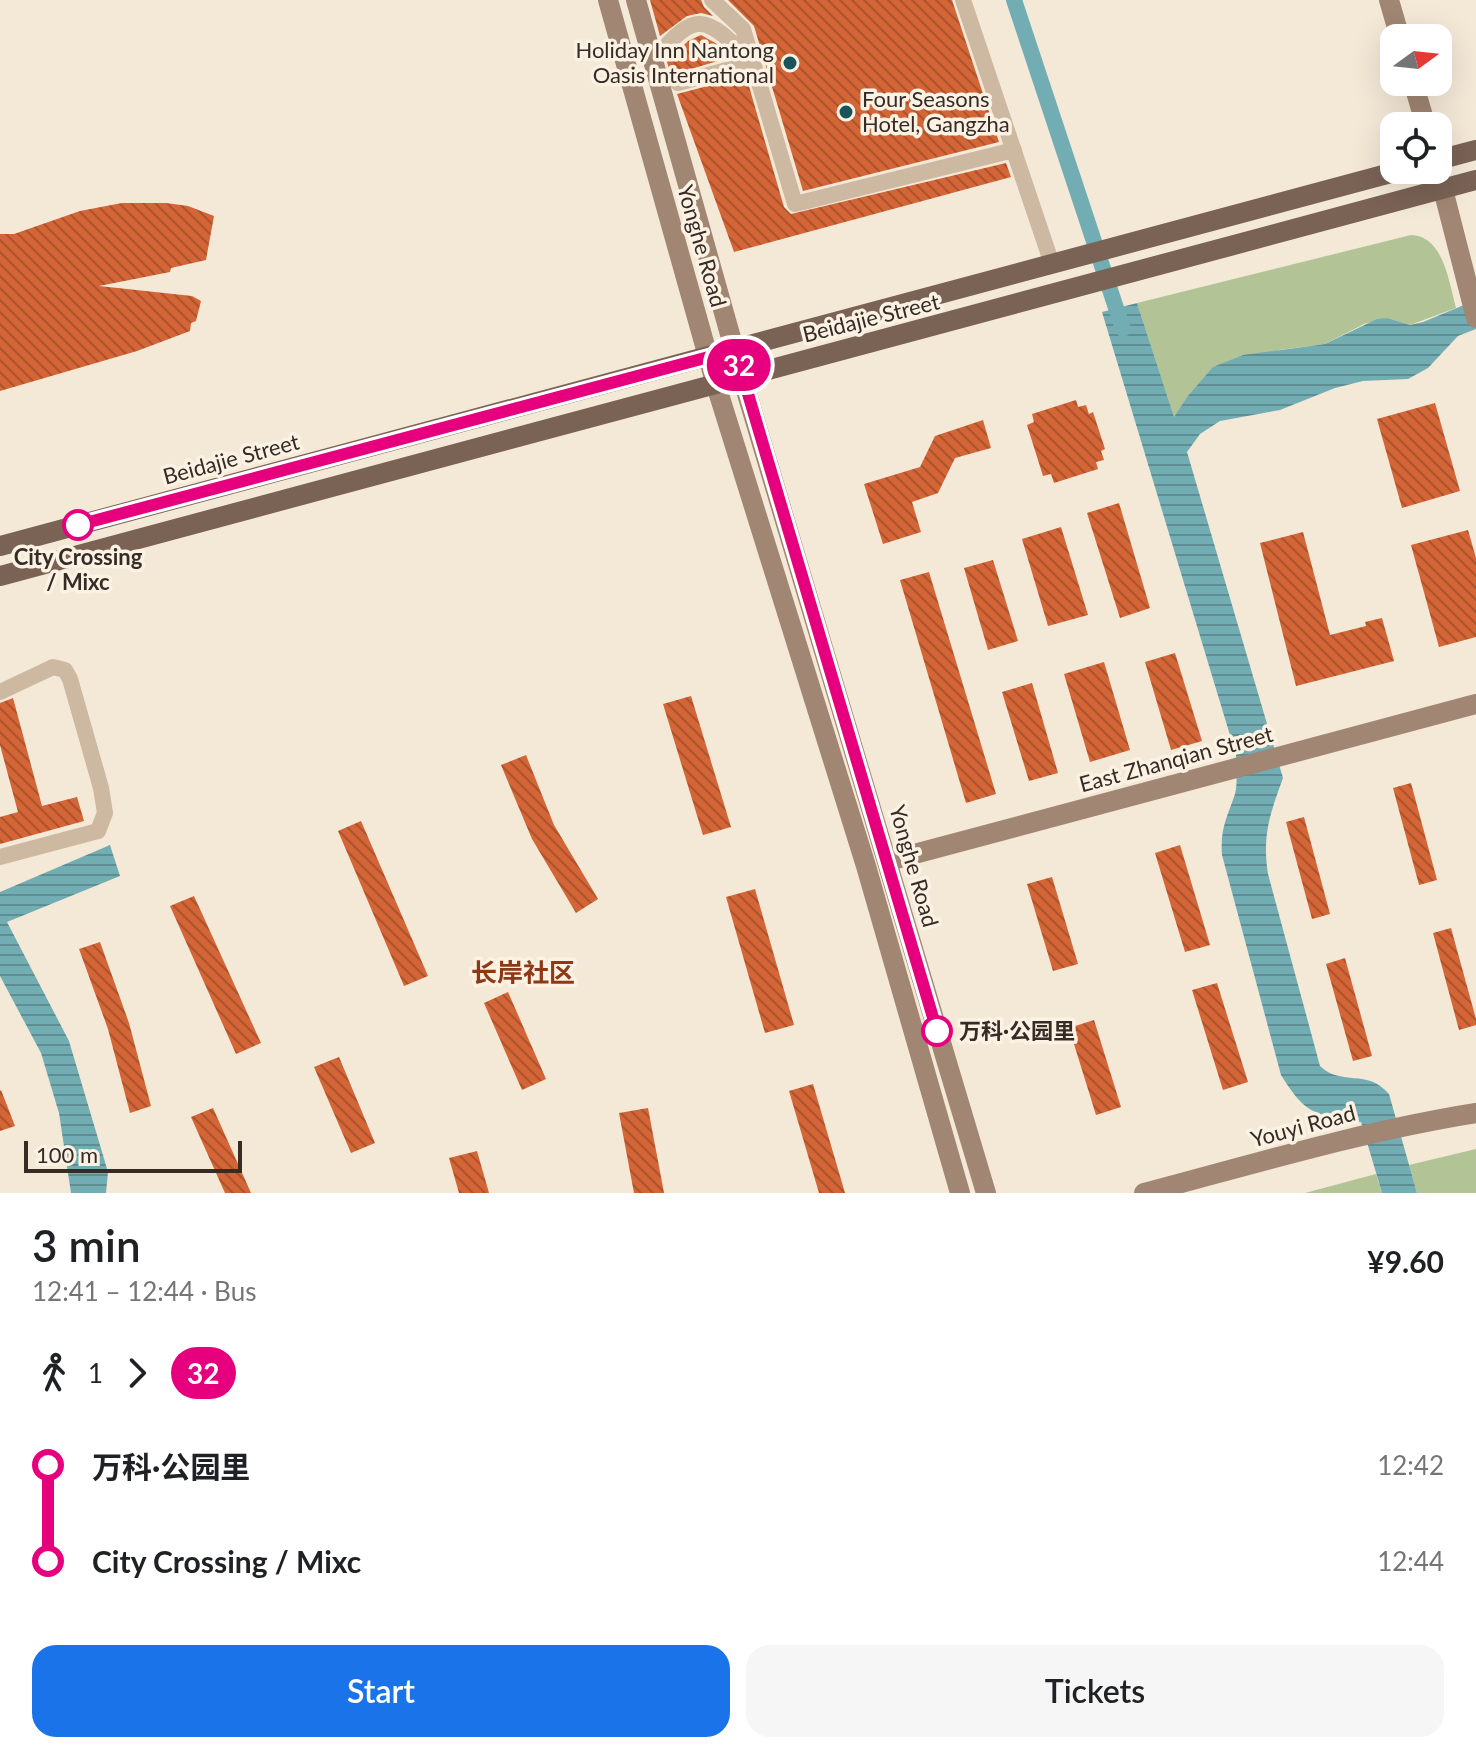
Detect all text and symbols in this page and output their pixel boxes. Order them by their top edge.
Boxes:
north arrow [1380,24,1452,96]
map controls [1380,24,1452,184]
place label: Holiday Inn Nantong Oasis International [575,36,774,88]
marker: Holiday Inn Nantong Oasis International [781,54,799,72]
place label: Four Seasons Hotel, Gangzha [862,85,1010,137]
marker: Four Seasons Hotel, Gangzha [837,103,855,121]
button: locate [1380,112,1452,184]
street label: Yonghe Road [672,182,733,310]
street label: Beidajie Street [800,287,942,348]
line badge: 32 [703,339,775,391]
text: 32 [723,348,755,382]
street label: Beidajie Street [160,427,302,490]
marker: City Crossing / Mixc [63,510,93,540]
place label: City Crossing / Mixc [14,543,143,595]
street label: East Zhanqian Street [1076,720,1276,797]
street label: Yonghe Road [884,802,945,930]
district label: 长岸社区 [471,956,575,988]
marker: 万科·公园里 [922,1016,952,1046]
place label: 万科·公园里 [959,1017,1075,1044]
street label: Youyi Road [1248,1099,1358,1152]
scale bar [24,1137,242,1173]
text: 100 m [36,1141,98,1168]
text: 3 min [32,1219,141,1271]
text: ¥9.60 [1367,1243,1444,1279]
text: 12:41 – 12:44 · Bus [32,1275,256,1307]
icon: walk [32,1351,76,1395]
icon: forward [115,1351,159,1395]
text: 32 [187,1356,220,1390]
text: 1 [88,1357,103,1389]
text: 万科·公园里 [92,1448,250,1484]
text: 12:42 [1377,1449,1444,1481]
text: City Crossing / Mixc [92,1543,361,1579]
text: 12:44 [1377,1545,1444,1577]
button: Start [32,1645,730,1737]
button: Tickets [746,1645,1444,1737]

